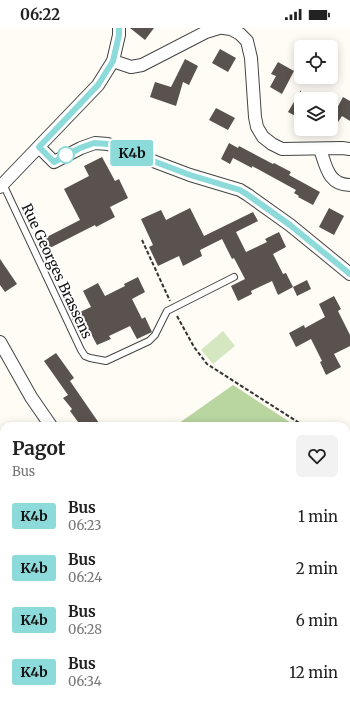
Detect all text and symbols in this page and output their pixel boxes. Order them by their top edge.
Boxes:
text: 06:22 [20,5,60,24]
map controls [294,40,338,136]
button: locate [294,40,338,84]
button: layers [294,92,338,136]
line badge: K4b [109,140,155,166]
text: K4b [118,144,146,162]
unlabelled marker [57,146,75,164]
street label: Rue Georges Brassens [18,200,96,342]
button: heart [296,435,338,477]
text: Pagot [12,436,65,460]
text: Bus [12,463,35,480]
text: Bus [68,498,96,517]
text: K4b [20,507,48,525]
text: 1 min [298,507,338,526]
text: 06:23 [68,517,102,534]
text: Bus [68,550,96,569]
text: K4b [20,559,48,577]
text: 2 min [296,559,338,578]
text: 06:24 [68,569,102,586]
text: Bus [68,602,96,621]
text: K4b [20,611,48,629]
text: 6 min [296,611,338,630]
text: 06:28 [68,621,102,638]
text: Bus [68,654,96,673]
text: K4b [20,663,48,681]
text: 12 min [289,663,338,682]
text: 06:34 [68,673,102,690]

